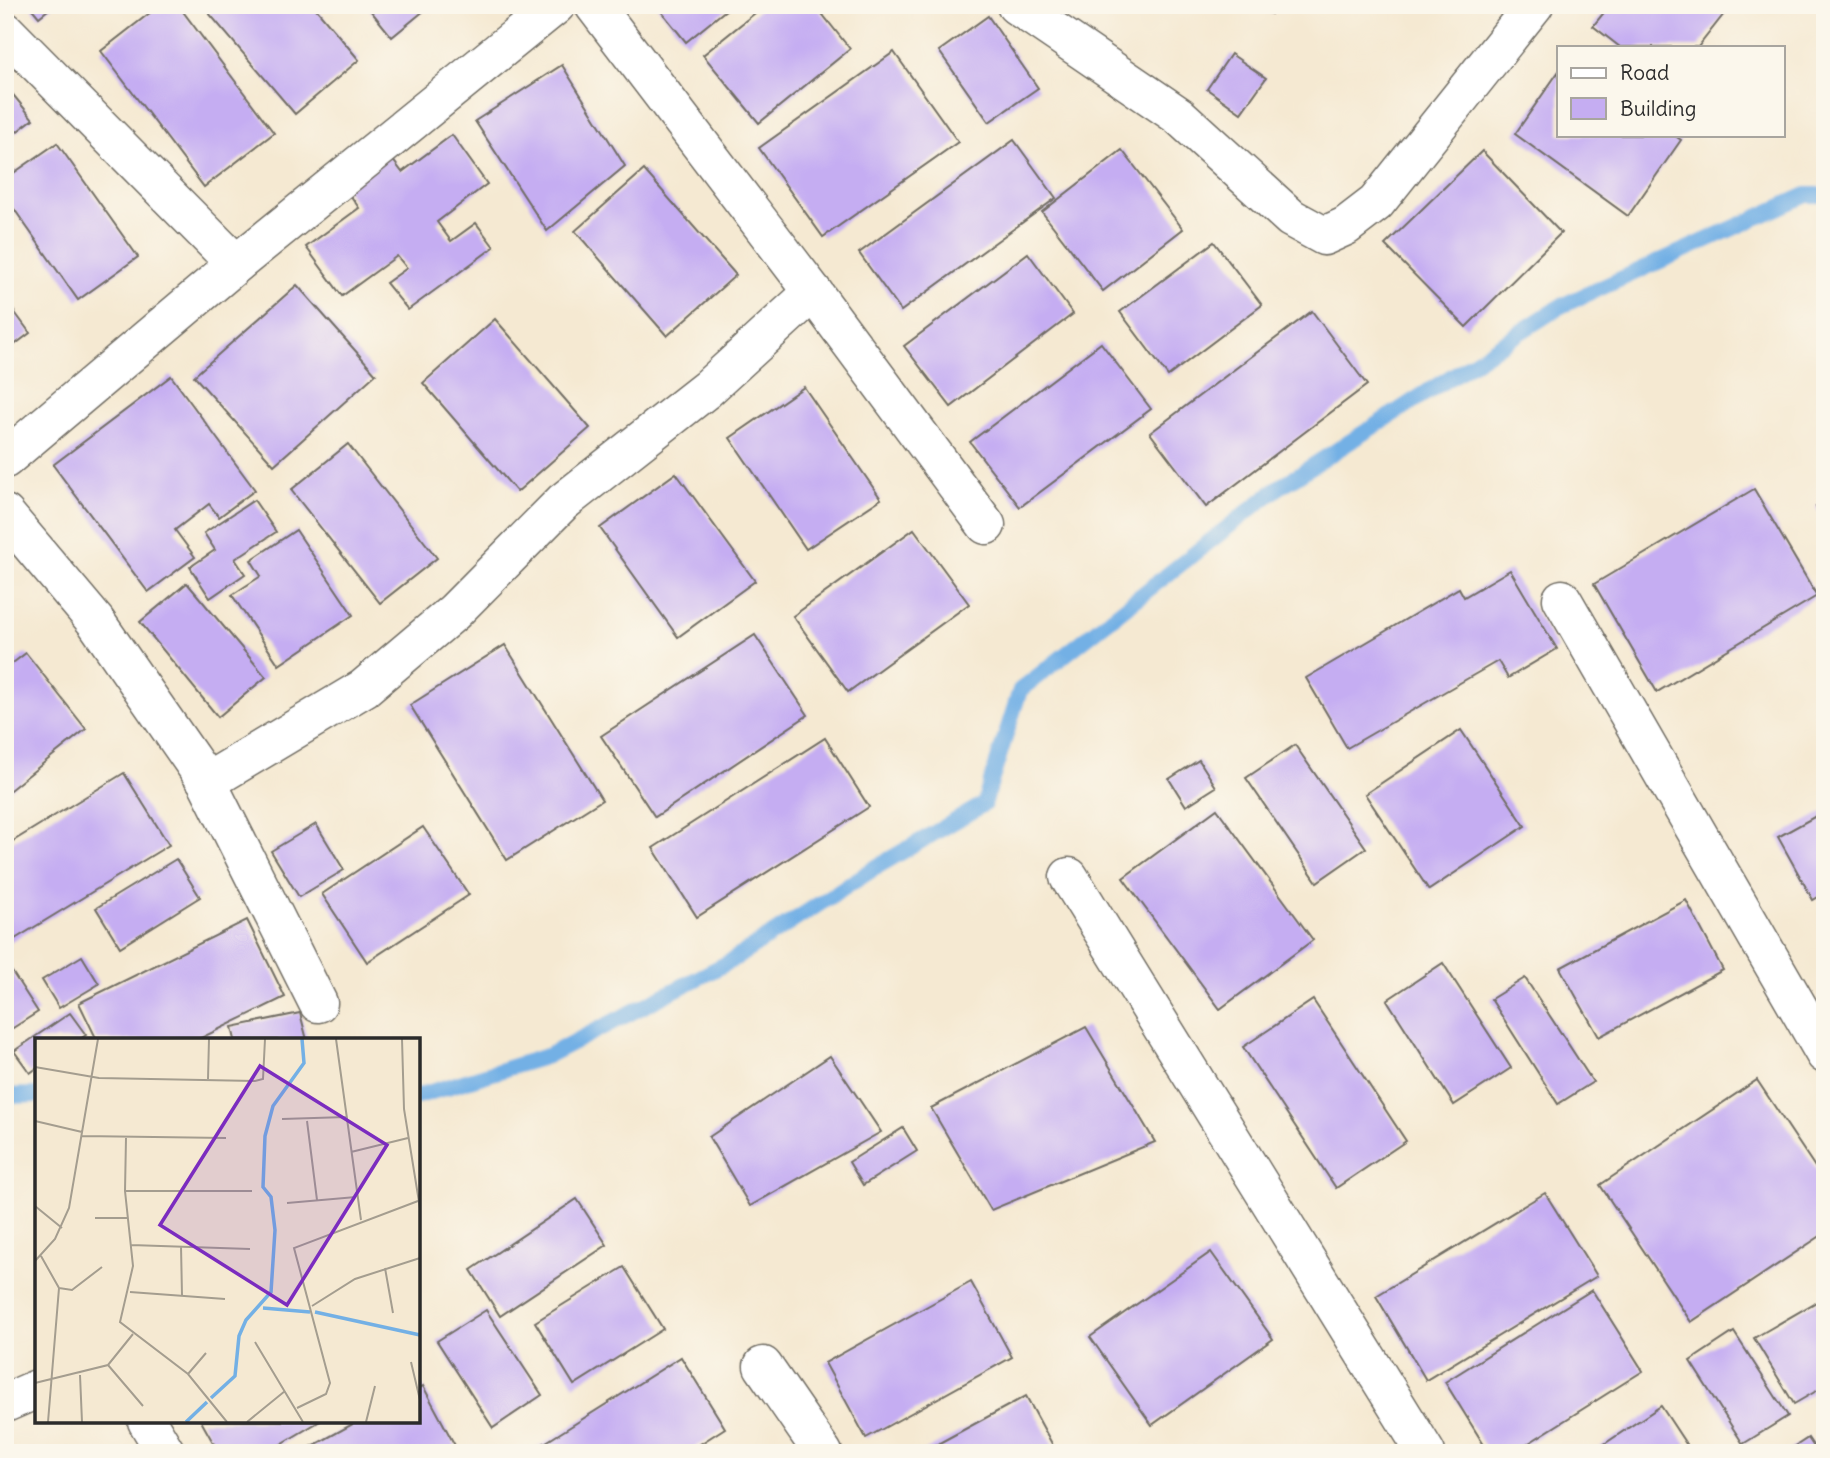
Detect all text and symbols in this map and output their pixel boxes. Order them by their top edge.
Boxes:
legend [1557,46,1784,136]
text: Road [1620,59,1669,86]
text: Building [1620,95,1696,122]
inset map [35,1038,420,1423]

